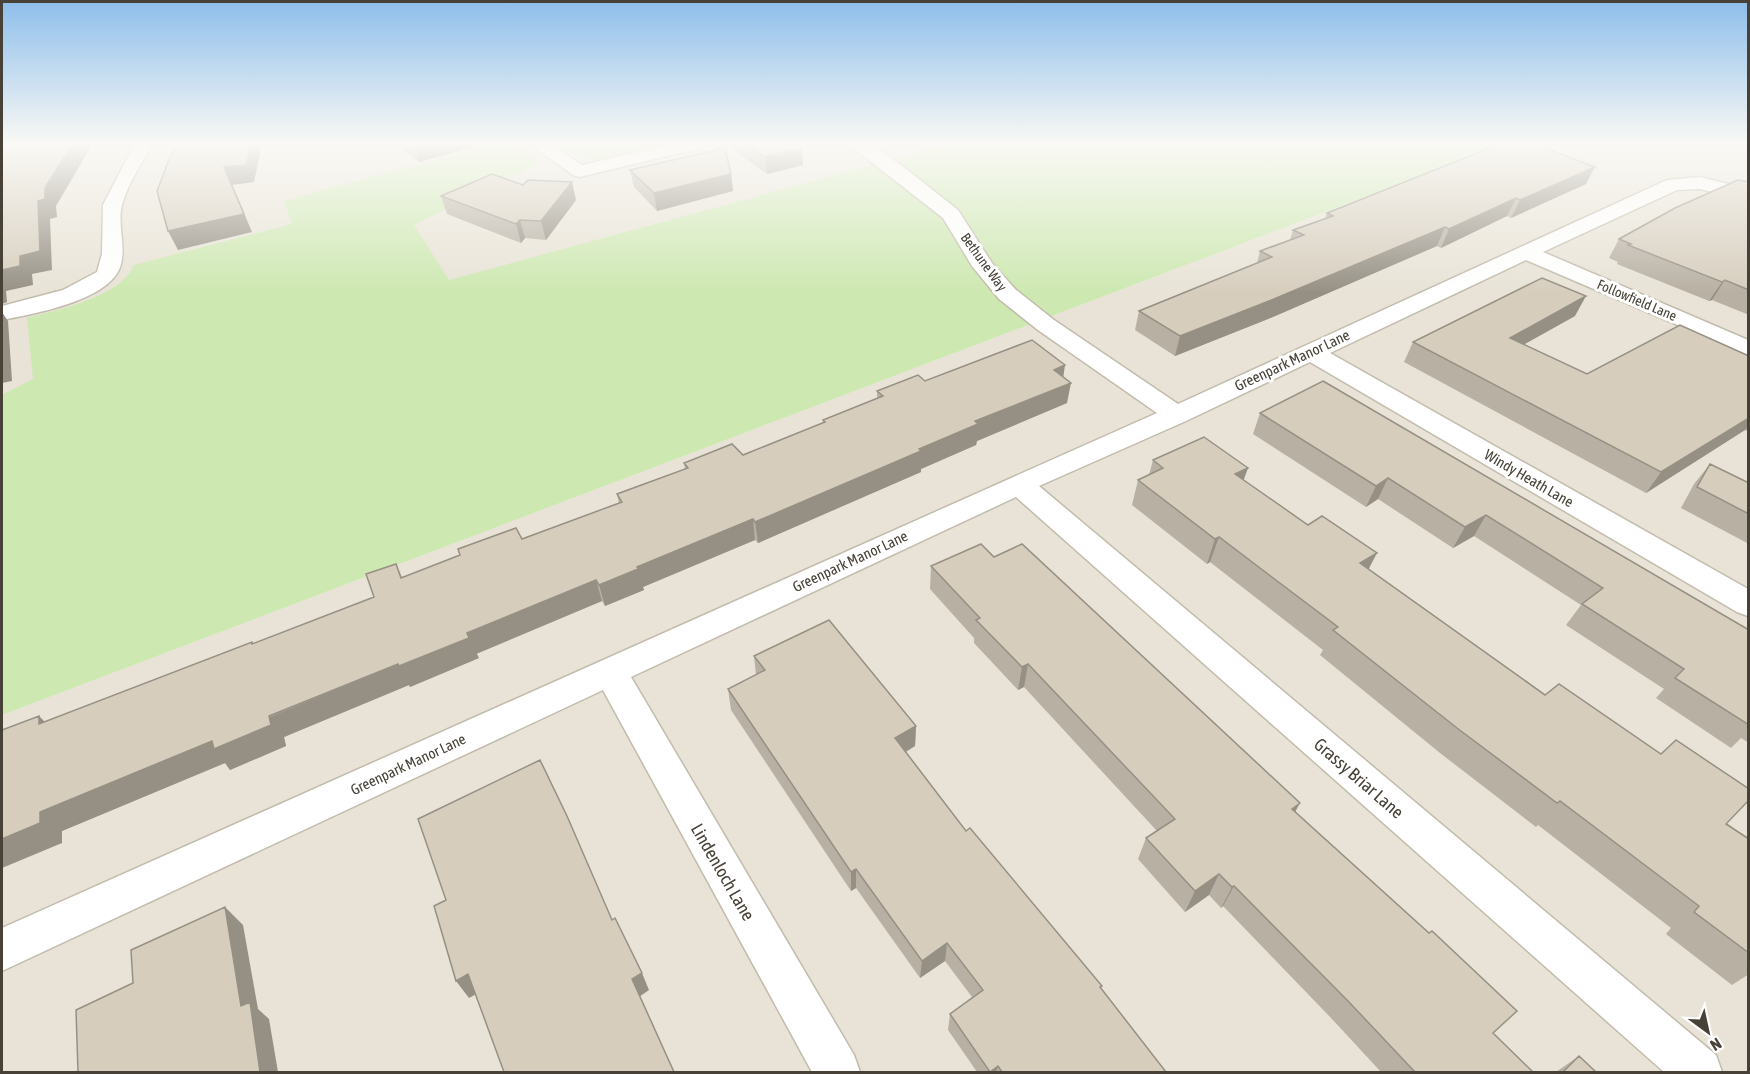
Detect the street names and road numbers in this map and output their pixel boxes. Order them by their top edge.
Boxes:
street label: Bethune Way [958,230,1010,294]
street label: Followfield Lane [1595,276,1679,324]
street label: Greenpark Manor Lane [1232,326,1352,394]
street label: Windy Heath Lane [1481,446,1577,510]
street label: Greenpark Manor Lane [790,527,910,595]
street label: Greenpark Manor Lane [348,730,468,798]
street label: Grassy Briar Lane [1310,733,1408,823]
street label: Lindenloch Lane [687,820,759,924]

